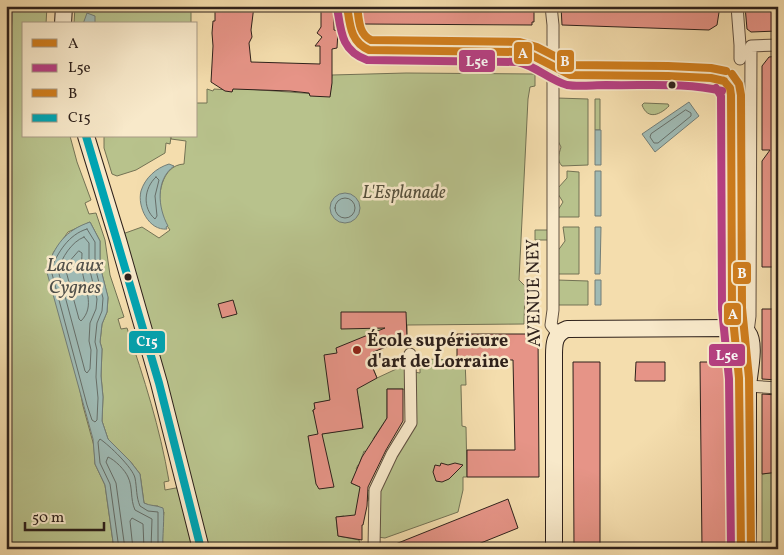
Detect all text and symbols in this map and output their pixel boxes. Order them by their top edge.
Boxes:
legend [22,22,198,138]
text: A [68,34,79,55]
line badge: A [513,41,533,65]
text: A [518,45,528,64]
line badge: L5e [458,49,496,73]
line badge: B [556,49,575,73]
text: L5e [466,53,488,72]
text: B [560,53,570,72]
text: L5e [68,58,91,79]
unlabelled marker [667,80,677,90]
text: B [68,84,77,105]
text: C15 [68,108,91,129]
park label: L'Esplanade [362,181,446,206]
street label: AVENUE NEY [521,239,548,347]
water label: Lac aux Cygnes [46,253,104,301]
line badge: B [732,261,752,285]
text: B [737,265,747,284]
unlabelled marker [123,272,133,282]
line badge: A [723,302,742,326]
text: A [728,306,738,325]
place label: École supérieure d'art de Lorraine [367,329,509,375]
line badge: C15 [128,330,166,354]
text: C15 [136,333,158,352]
line badge: L5e [708,343,746,367]
marker: École supérieure d'art de Lorraine [351,344,363,356]
text: L5e [716,347,738,366]
scale bar [25,500,104,532]
text: 50 m [32,508,64,529]

